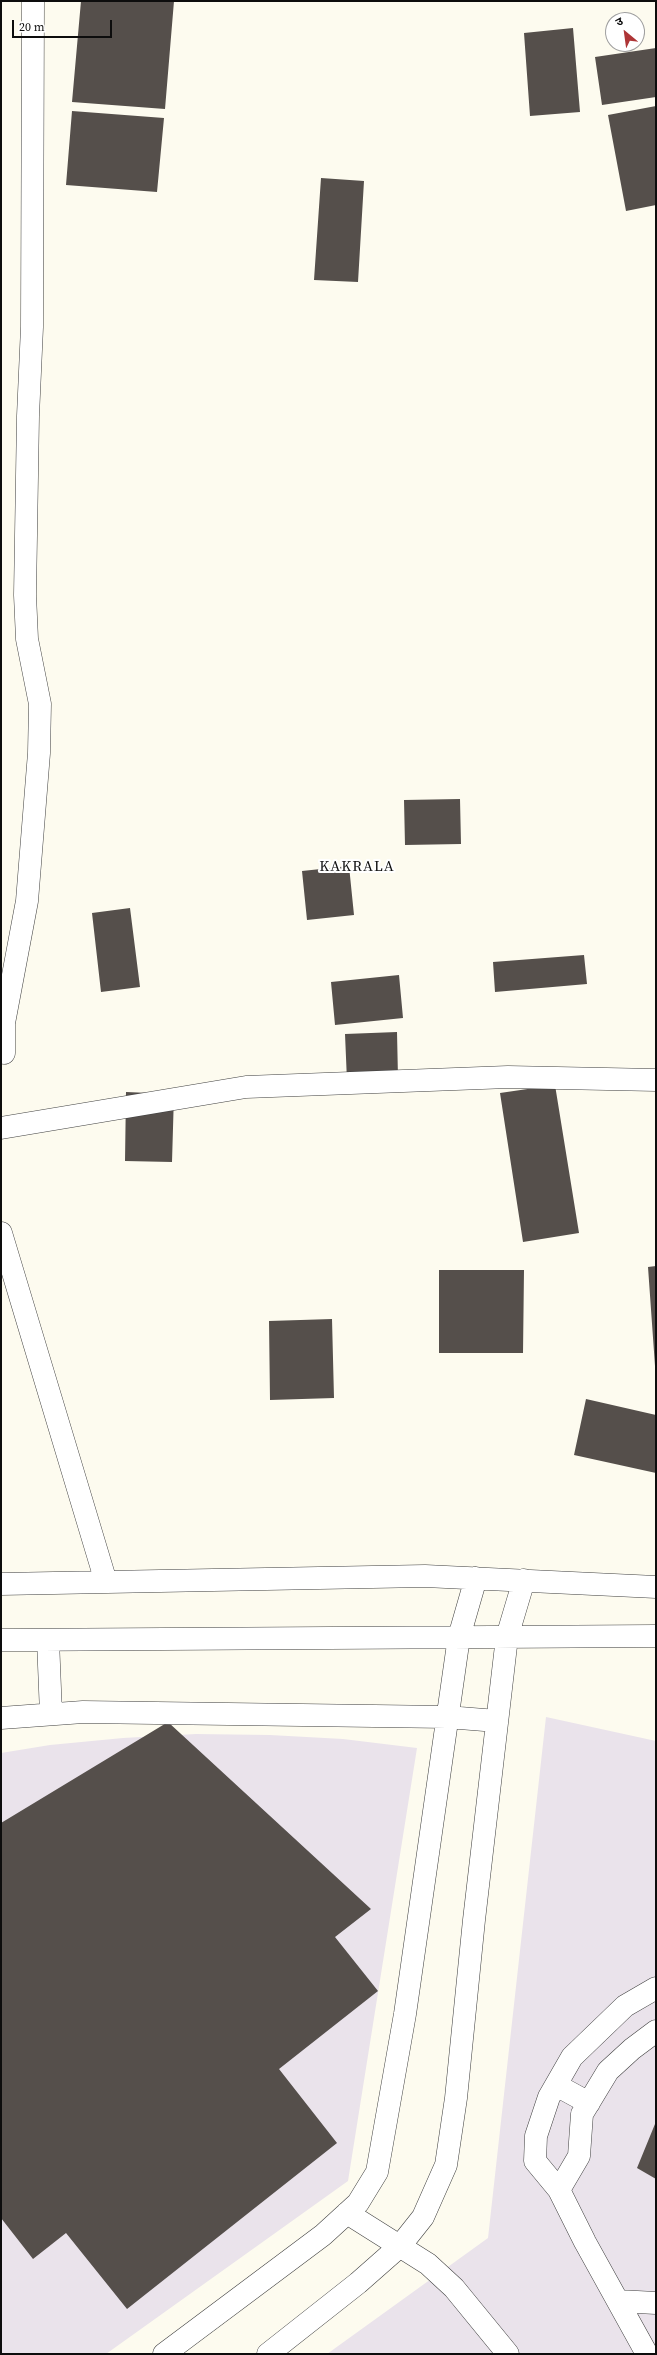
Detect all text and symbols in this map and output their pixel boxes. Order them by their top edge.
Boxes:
scale bar [14,12,114,38]
north arrow [605,12,645,52]
text: उ [613,14,626,30]
text: 20 m [19,19,45,35]
district label: KAKRALA [319,858,395,876]

